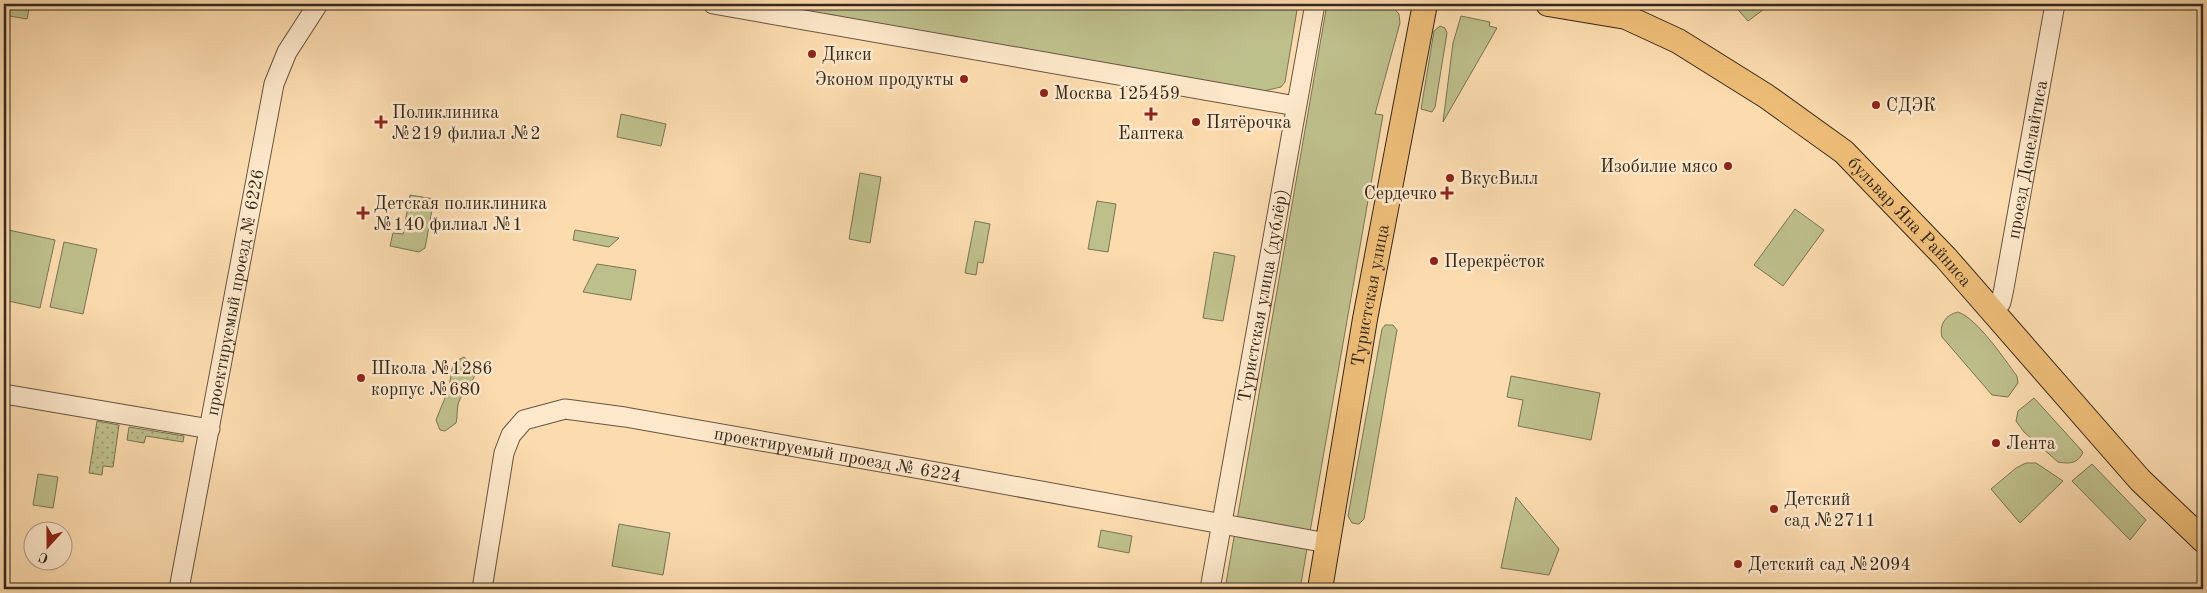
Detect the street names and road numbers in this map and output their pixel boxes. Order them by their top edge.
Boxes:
street label: проезд Донелайтиса [2005,79,2051,240]
street label: бульвар Яна Райниса [1844,154,1975,291]
street label: проектируемый проезд № 6226 [204,168,268,417]
street label: Туристская улица (дублёр) [1236,188,1292,404]
street label: Туристская улица [1349,223,1393,368]
street label: проектируемый проезд № 6224 [713,425,963,486]

